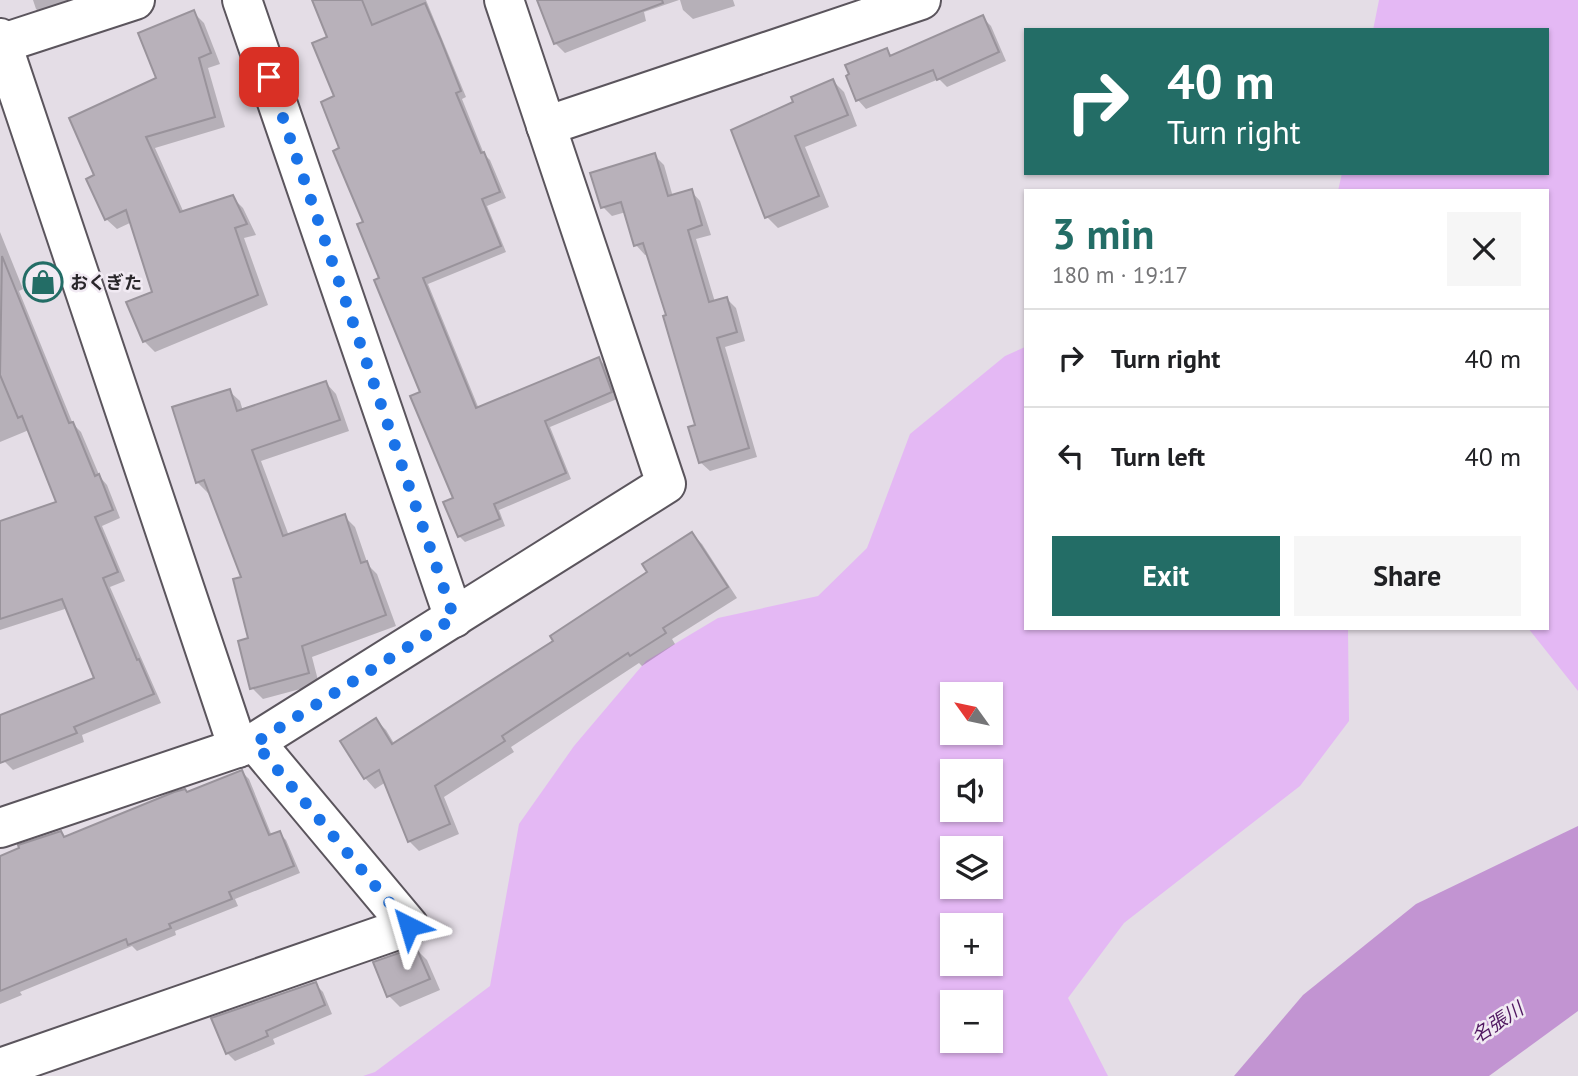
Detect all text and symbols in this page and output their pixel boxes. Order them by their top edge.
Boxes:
pin [239,47,299,107]
text: 40 m [1167,49,1274,113]
icon: right [1052,56,1143,147]
icon: arrive [250,58,288,96]
text: Turn right [1167,111,1301,153]
text: 3 min [1052,206,1154,261]
button: close [1447,212,1521,286]
text: 180 m · 19:17 [1052,260,1188,289]
shop icon: おくぎた [22,261,64,303]
place label: おくぎた [70,271,142,294]
icon: right [1052,339,1090,377]
text: Turn right [1111,342,1220,375]
text: 40 m [1465,342,1521,375]
icon: left [1052,437,1090,475]
text: Turn left [1111,440,1205,473]
text: 40 m [1465,440,1521,473]
button: Exit [1052,536,1280,616]
button: Share [1294,536,1521,616]
north arrow [940,682,1003,746]
map controls [940,682,1003,1053]
button: sound [940,759,1003,822]
button: layers [940,836,1003,899]
position arrow [372,889,446,963]
button: + [940,913,1003,976]
button: − [940,990,1003,1053]
water label: 名張川 [1467,995,1529,1048]

